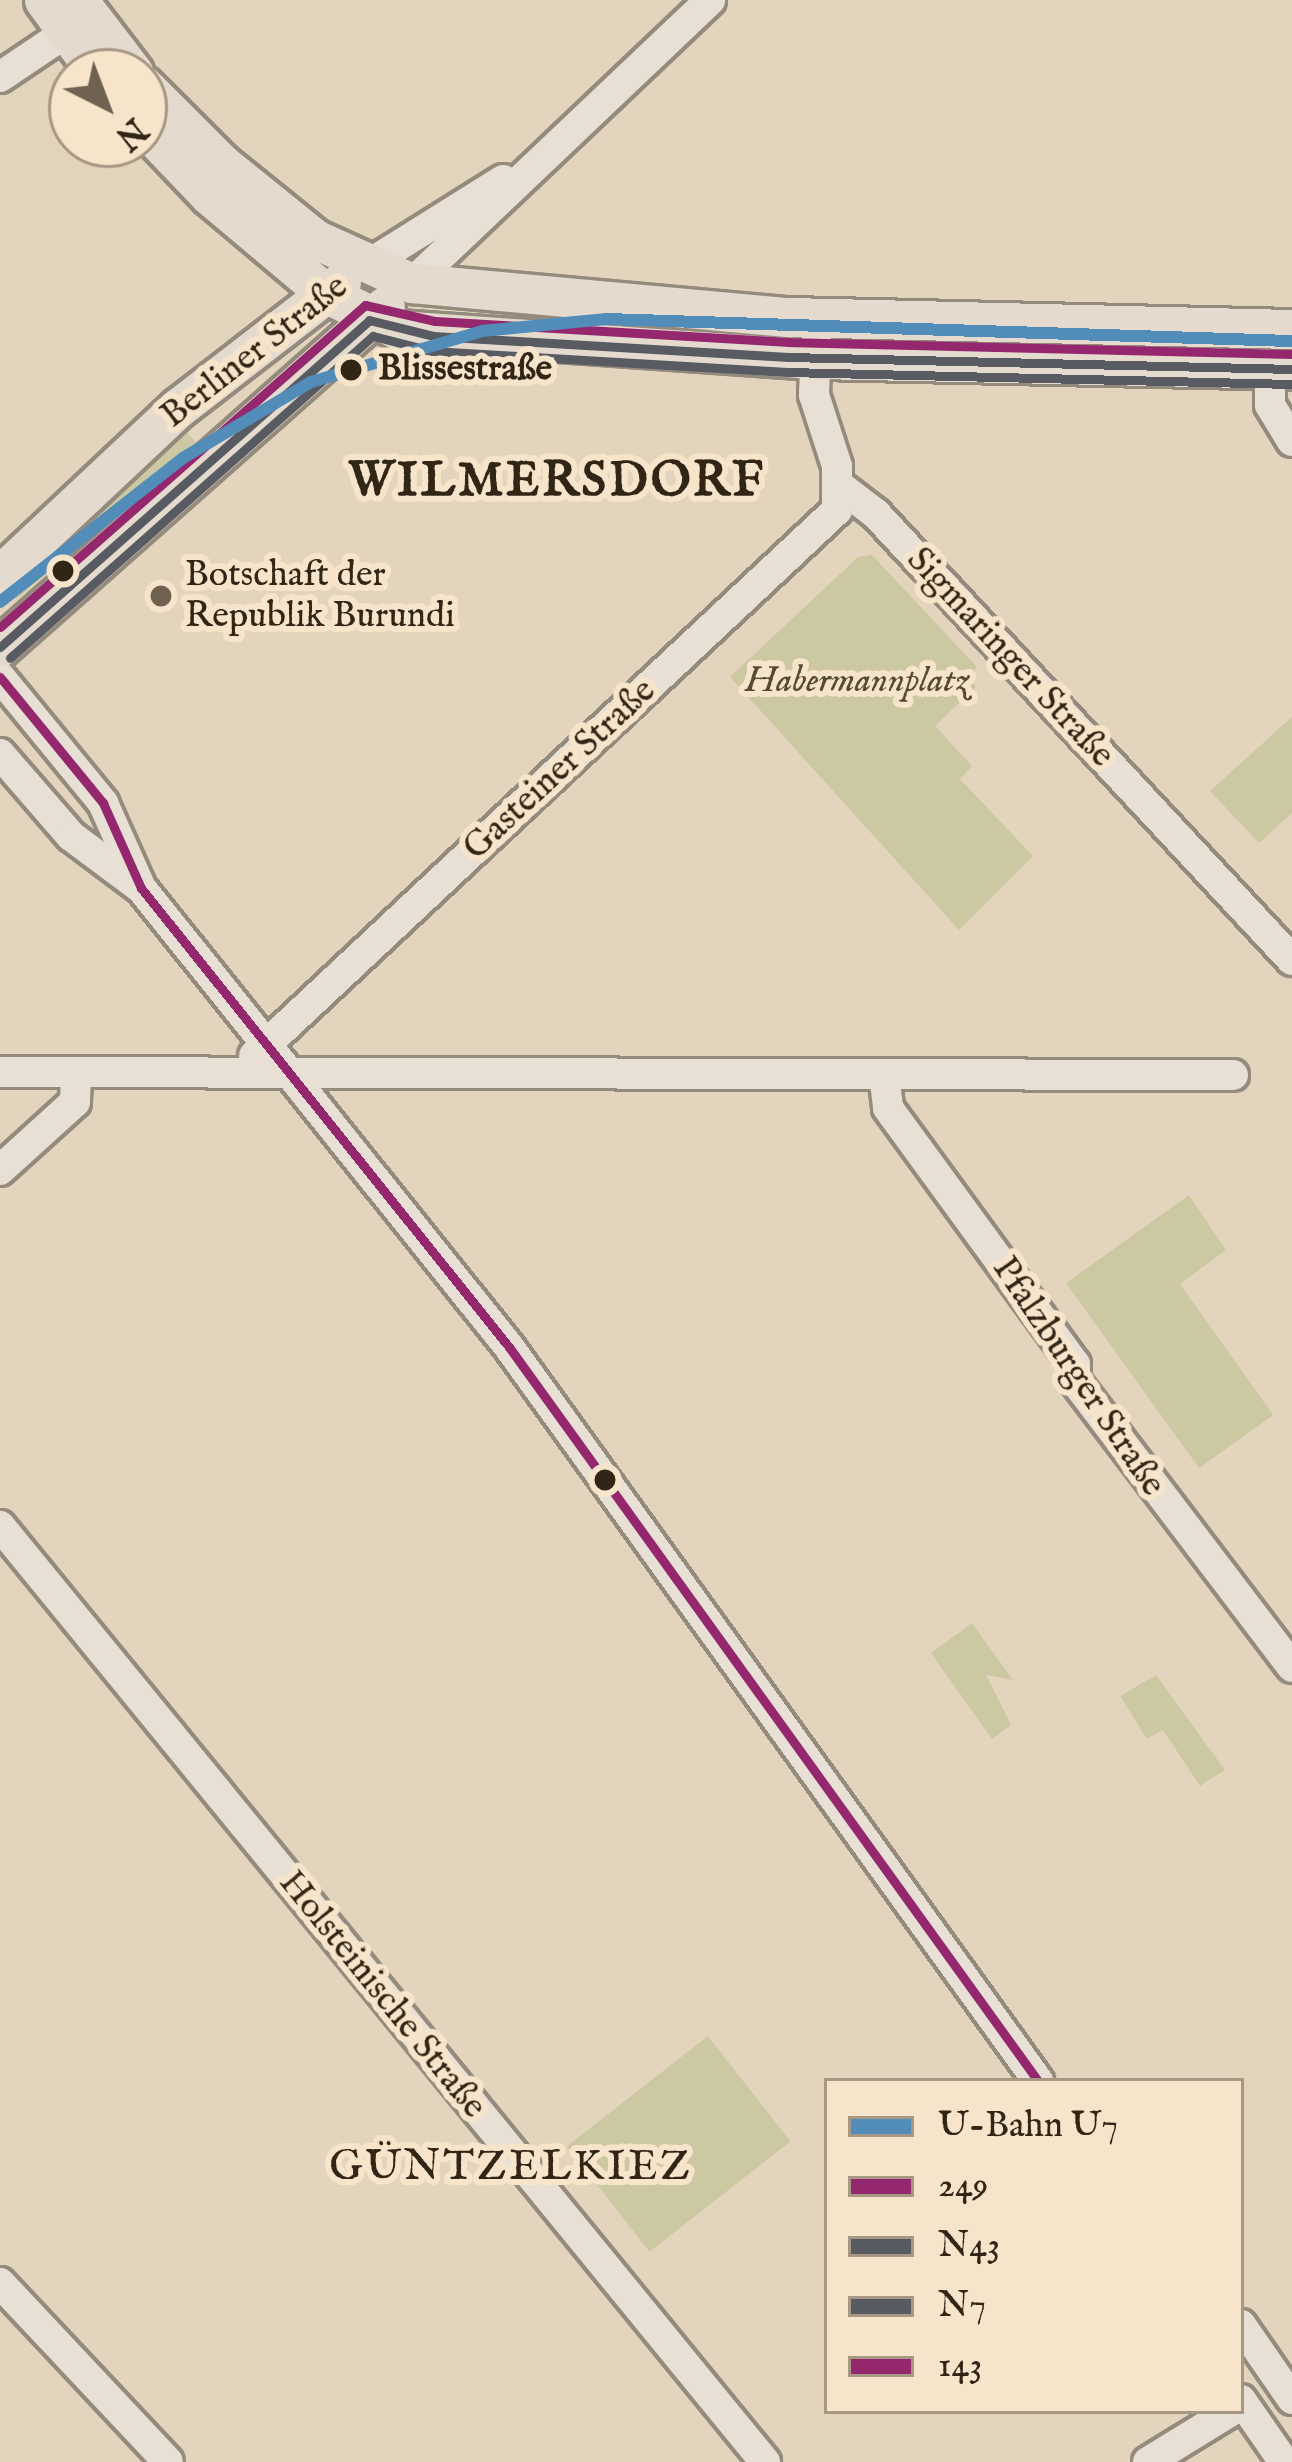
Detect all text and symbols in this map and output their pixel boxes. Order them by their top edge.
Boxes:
north arrow [48,48,168,168]
text: N [105,107,155,158]
street label: Berliner Straße [153,266,357,438]
place label: Blissestraße [378,348,552,392]
marker: Blissestraße [335,354,367,386]
district label: WILMERSDORF [348,454,766,512]
street label: Sigmaringer Straße [897,539,1123,777]
place label: Botschaft der Republik Burundi [185,553,455,638]
unlabelled marker [52,560,74,582]
marker: Botschaft der Republik Burundi [148,583,174,609]
park label: Habermannplatz [745,660,969,704]
street label: Gasteiner Straße [455,670,665,870]
street label: Pfalzburger Straße [982,1249,1174,1505]
unlabelled marker [594,1469,616,1491]
street label: Holsteinische Straße [269,1863,495,2127]
legend [824,2078,1244,2414]
text: U-Bahn U7 [938,2103,1118,2149]
district label: GÜNTZELKIEZ [329,2143,693,2193]
text: 249 [938,2163,988,2209]
text: N43 [938,2223,1000,2269]
text: N7 [938,2283,986,2329]
text: 143 [938,2343,983,2389]

